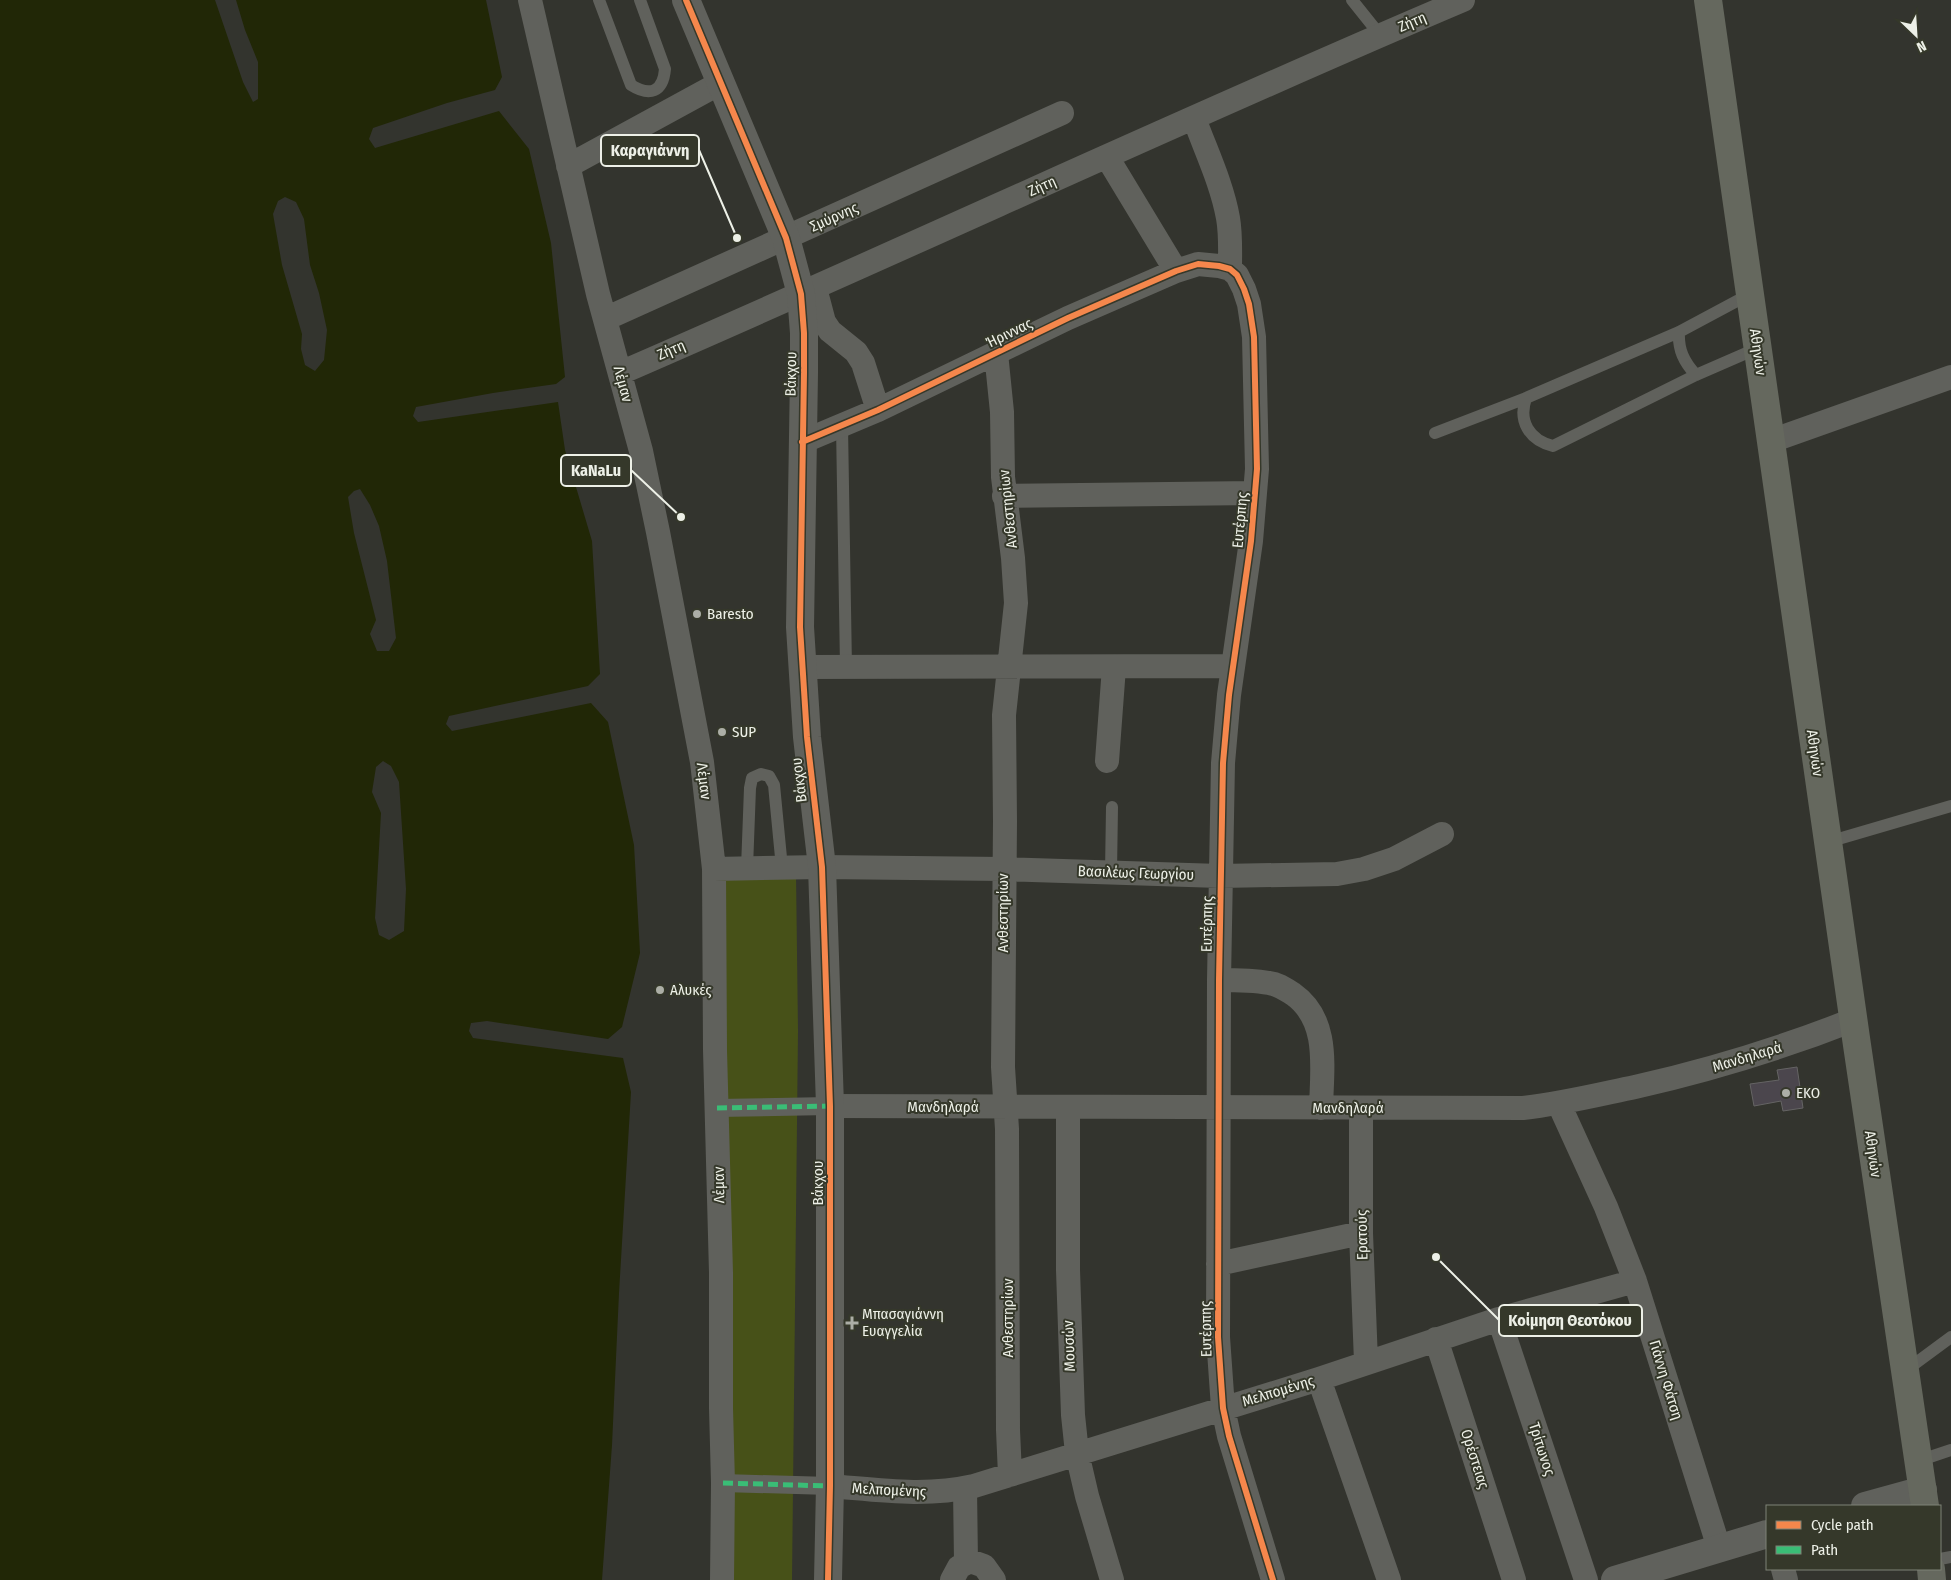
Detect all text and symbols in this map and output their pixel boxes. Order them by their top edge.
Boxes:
street label: Ζήτη [1395,8,1429,36]
north arrow [1891,10,1941,60]
text: N [1914,37,1929,56]
callout: Καραγιάννη [601,135,699,166]
text: Καραγιάννη [611,141,689,160]
street label: Ζήτη [1025,172,1059,200]
street label: Σμύρνης [807,198,861,236]
street label: Ήριννας [983,314,1036,352]
street label: Αθηνών [1746,328,1770,377]
street label: Ζήτη [654,336,688,364]
street label: Βάκχου [782,351,800,397]
street label: Λέμαν [610,364,637,405]
callout: KaNaLu [561,455,631,486]
text: KaNaLu [571,461,621,480]
street label: Ανθεστηρίων [995,468,1021,549]
street label: Ευτέρπης [1229,490,1251,549]
place label: Baresto [707,605,754,623]
marker: Baresto [691,608,703,620]
place label: SUP [732,723,756,741]
marker: SUP [716,726,728,738]
street label: Αθηνών [1803,729,1827,778]
street label: Βάκχου [787,757,811,803]
street label: Λέμαν [693,762,715,801]
street label: Βασιλέως Γεωργίου [1077,862,1195,884]
street label: Ανθεστηρίων [994,873,1012,952]
street label: Ευτέρπης [1198,895,1217,952]
place label: Αλυκές [670,981,712,999]
marker: Αλυκές [654,984,666,996]
street label: Μανδηλαρά [1710,1038,1784,1076]
place label: EKO [1796,1084,1820,1102]
marker: EKO [1780,1087,1792,1099]
street label: Μανδηλαρά [907,1098,979,1116]
street label: Μανδηλαρά [1312,1099,1384,1117]
street label: Αθηνών [1861,1130,1885,1179]
street label: Βάκχου [809,1161,827,1205]
street label: Λέμαν [710,1166,728,1204]
street label: Ερατούς [1353,1209,1371,1260]
street label: Ανθεστηρίων [999,1278,1017,1357]
street label: Ευτέρπης [1196,1300,1215,1357]
place label: Μπασαγιάννη Ευαγγελία [862,1305,944,1340]
callout: Κοίμηση Θεοτόκου [1499,1305,1642,1336]
text: Κοίμηση Θεοτόκου [1508,1311,1632,1330]
marker: Μπασαγιάννη Ευαγγελία [846,1317,858,1329]
street label: Μουσών [1059,1320,1079,1372]
street label: Γιάννη Φάτση [1645,1338,1687,1422]
street label: Μελπομένης [1240,1371,1317,1410]
street label: Τρίτωνος [1525,1420,1559,1479]
street label: Ορέστειας [1457,1427,1493,1492]
street label: Μελπομένης [851,1479,927,1501]
legend [1766,1505,1941,1570]
text: Cycle path [1811,1516,1874,1534]
text: Path [1811,1541,1838,1559]

